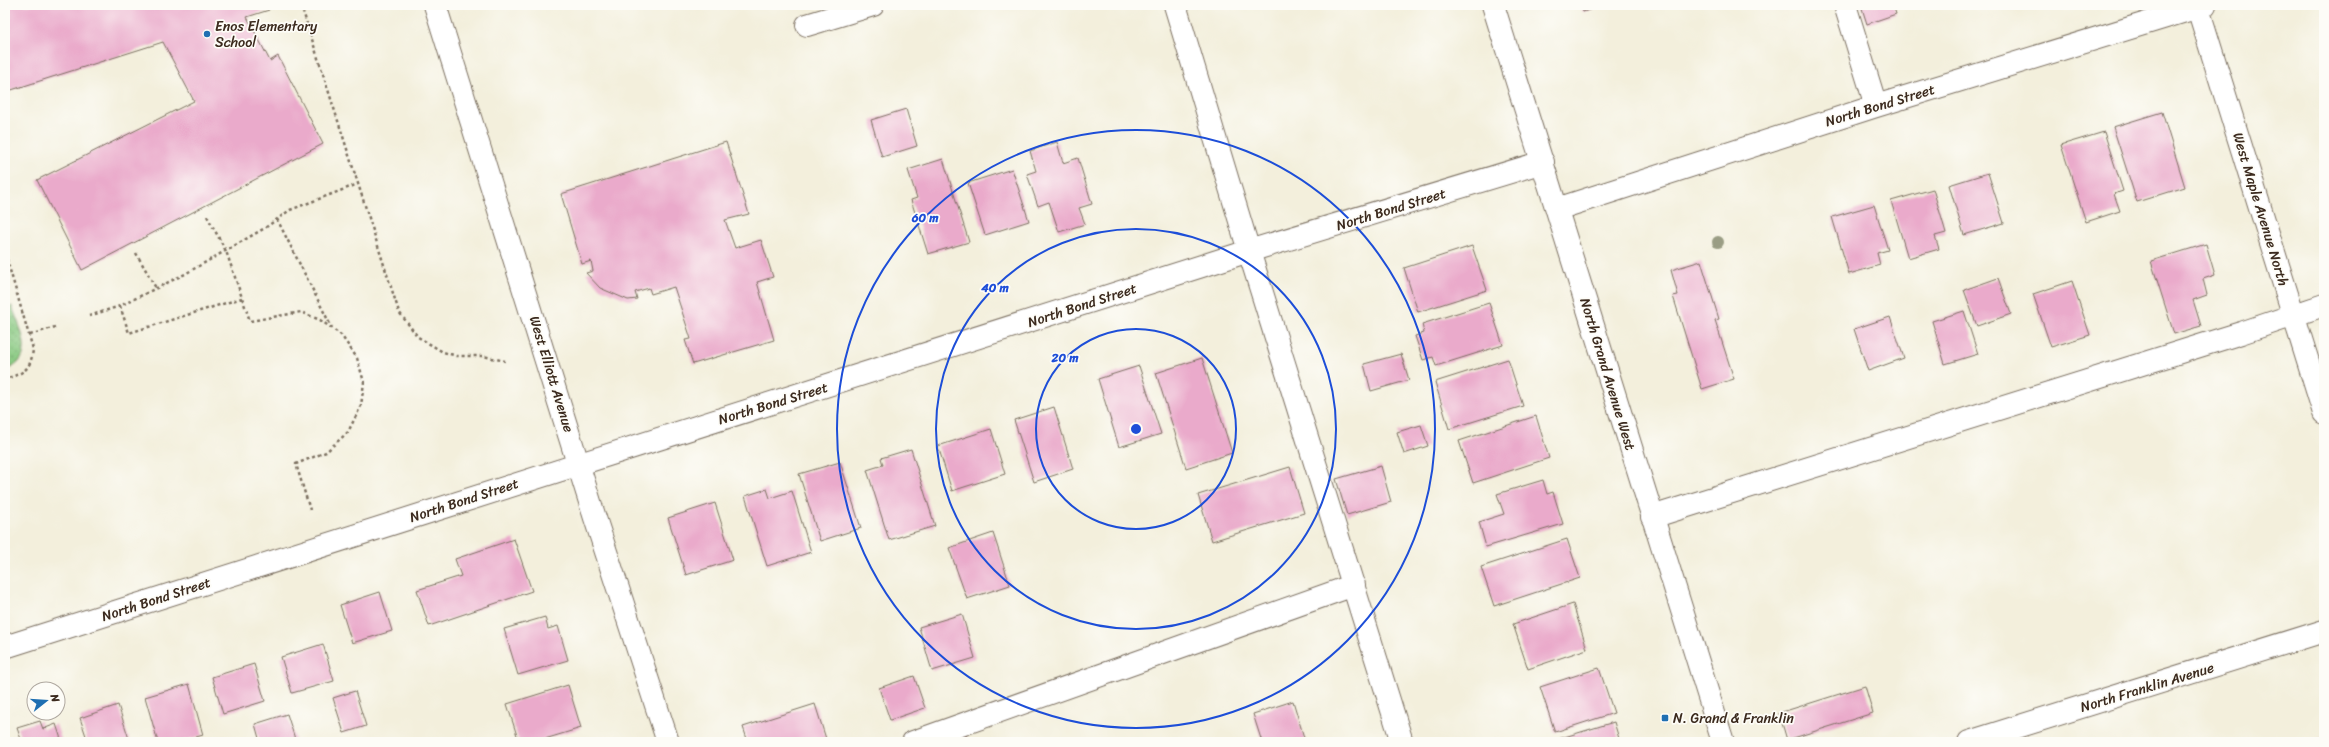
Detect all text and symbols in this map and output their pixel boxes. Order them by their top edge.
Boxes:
place label: Enos Elementary School [215,14,318,55]
marker: Enos Elementary School [202,29,212,39]
street label: North Bond Street [1822,77,1938,134]
street label: West Maple Avenue North [2225,129,2296,289]
street label: North Bond Street [1333,181,1449,238]
text: 60 m [911,207,939,229]
street label: North Bond Street [1024,276,1140,335]
text: 40 m [980,277,1009,299]
street label: North Grand Avenue West [1572,295,1643,454]
street label: West Elliott Avenue [522,313,581,436]
text: 20 m [1051,347,1079,369]
street label: North Bond Street [715,375,831,432]
centre of rings [1129,422,1143,436]
street label: North Bond Street [406,471,522,530]
street label: North Bond Street [98,570,214,629]
street label: North Franklin Avenue [2077,655,2217,720]
north arrow [26,681,66,721]
text: N [45,691,65,705]
place label: N. Grand & Franklin [1673,706,1794,731]
marker: N. Grand & Franklin [1660,713,1670,723]

